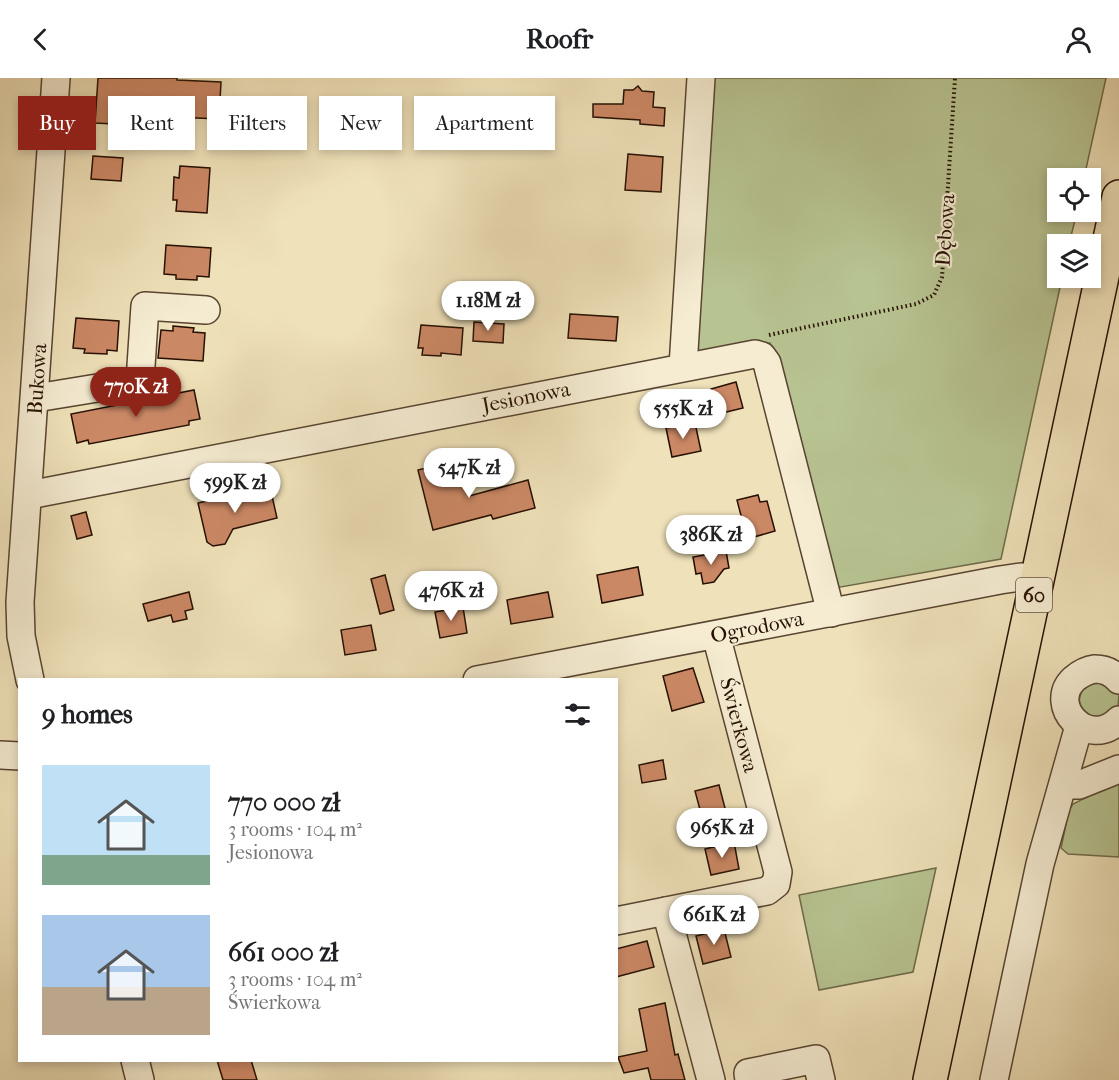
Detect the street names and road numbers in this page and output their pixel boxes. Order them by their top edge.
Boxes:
street label: Dębowa [930,193,960,267]
street label: Bukowa [23,342,51,415]
street label: Jesionowa [478,377,573,418]
road number: 60 [1016,578,1052,612]
street label: Ogrodowa [708,606,806,648]
street label: Świerkowa [715,675,763,775]

